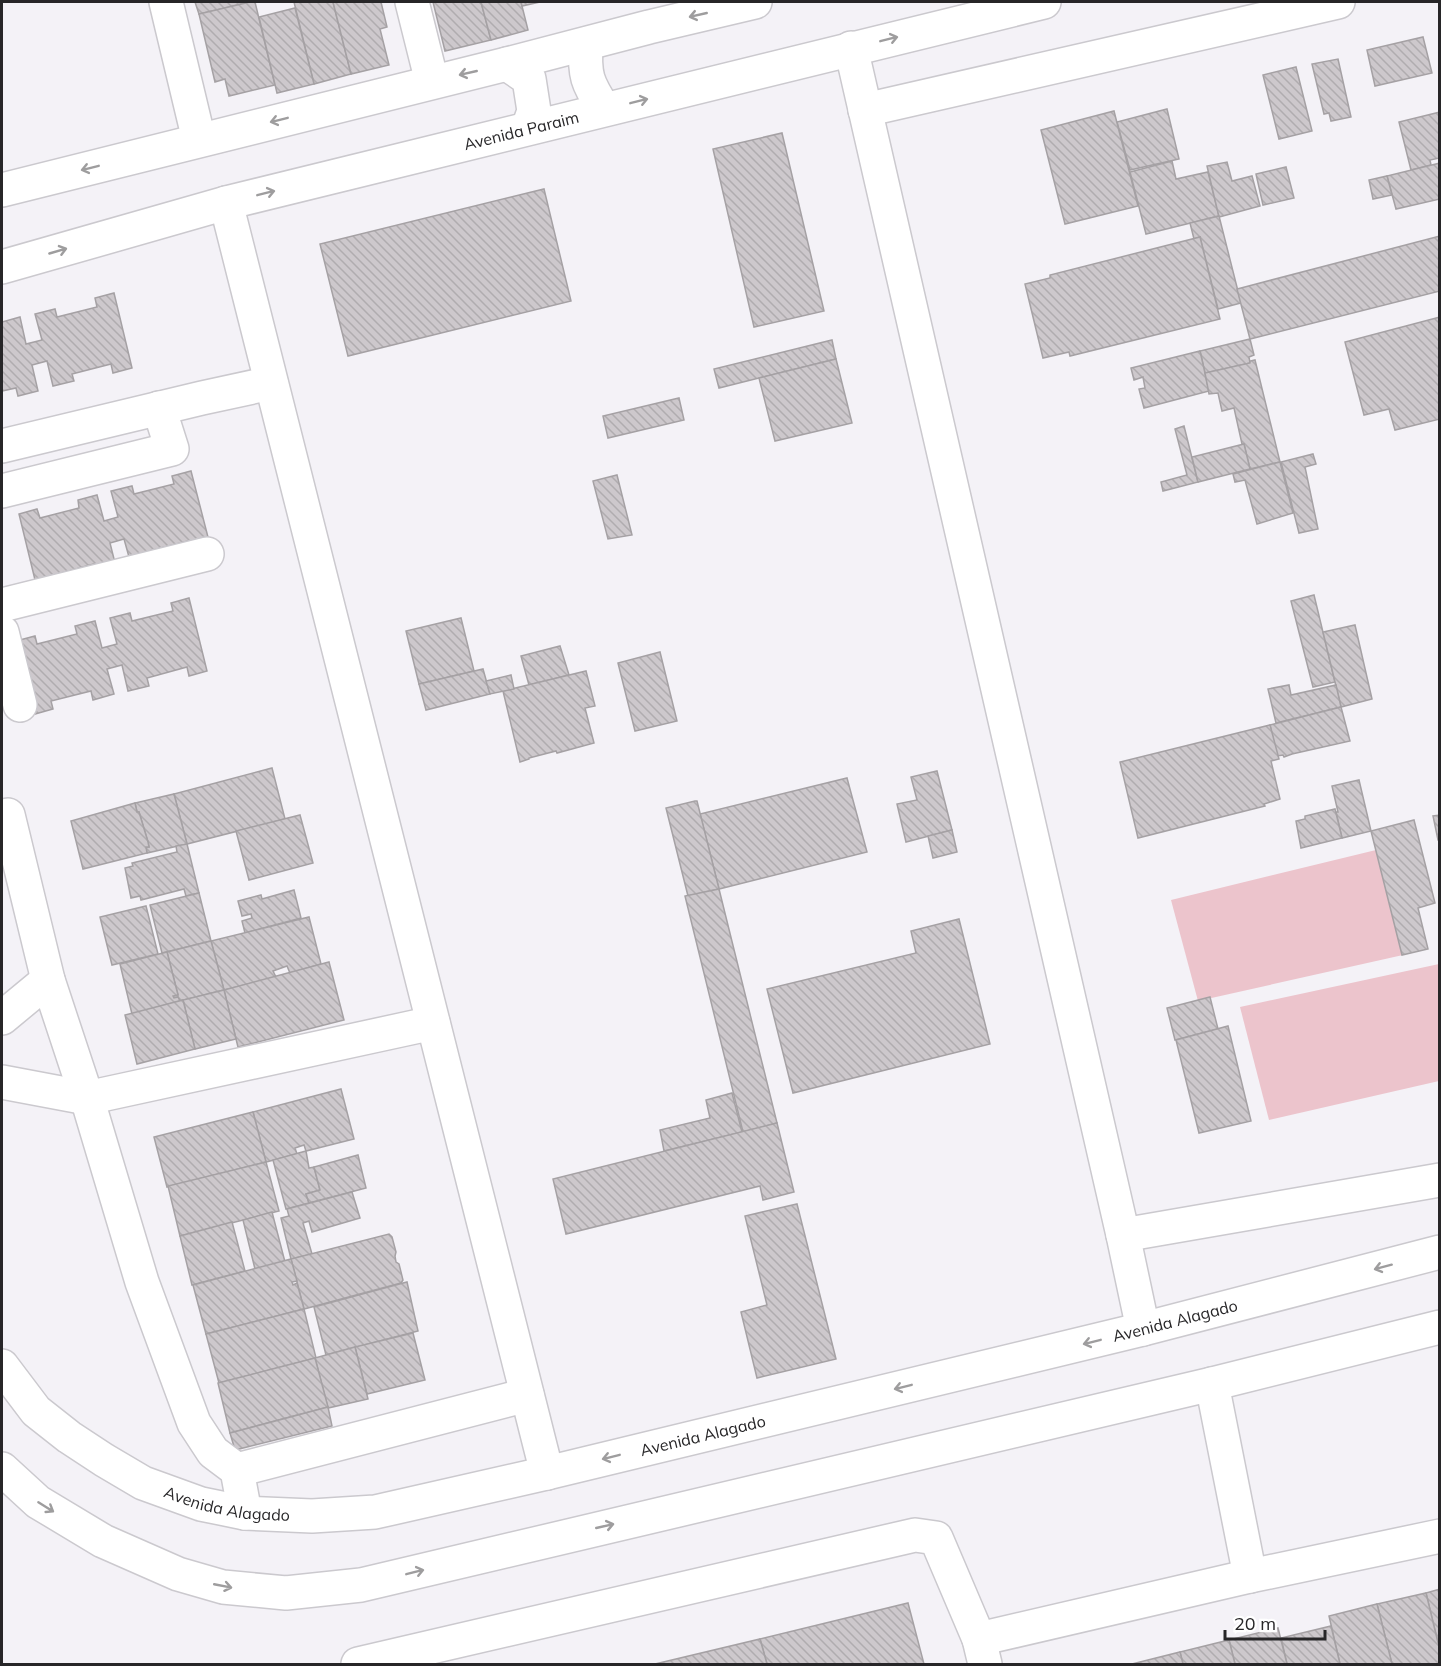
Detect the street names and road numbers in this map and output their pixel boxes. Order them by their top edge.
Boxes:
street label: Avenida Paraim [462,107,581,154]
street label: Avenida Alagado [1111,1295,1240,1346]
street label: Avenida Alagado [638,1411,767,1460]
street label: Avenida Alagado [162,1482,290,1525]

